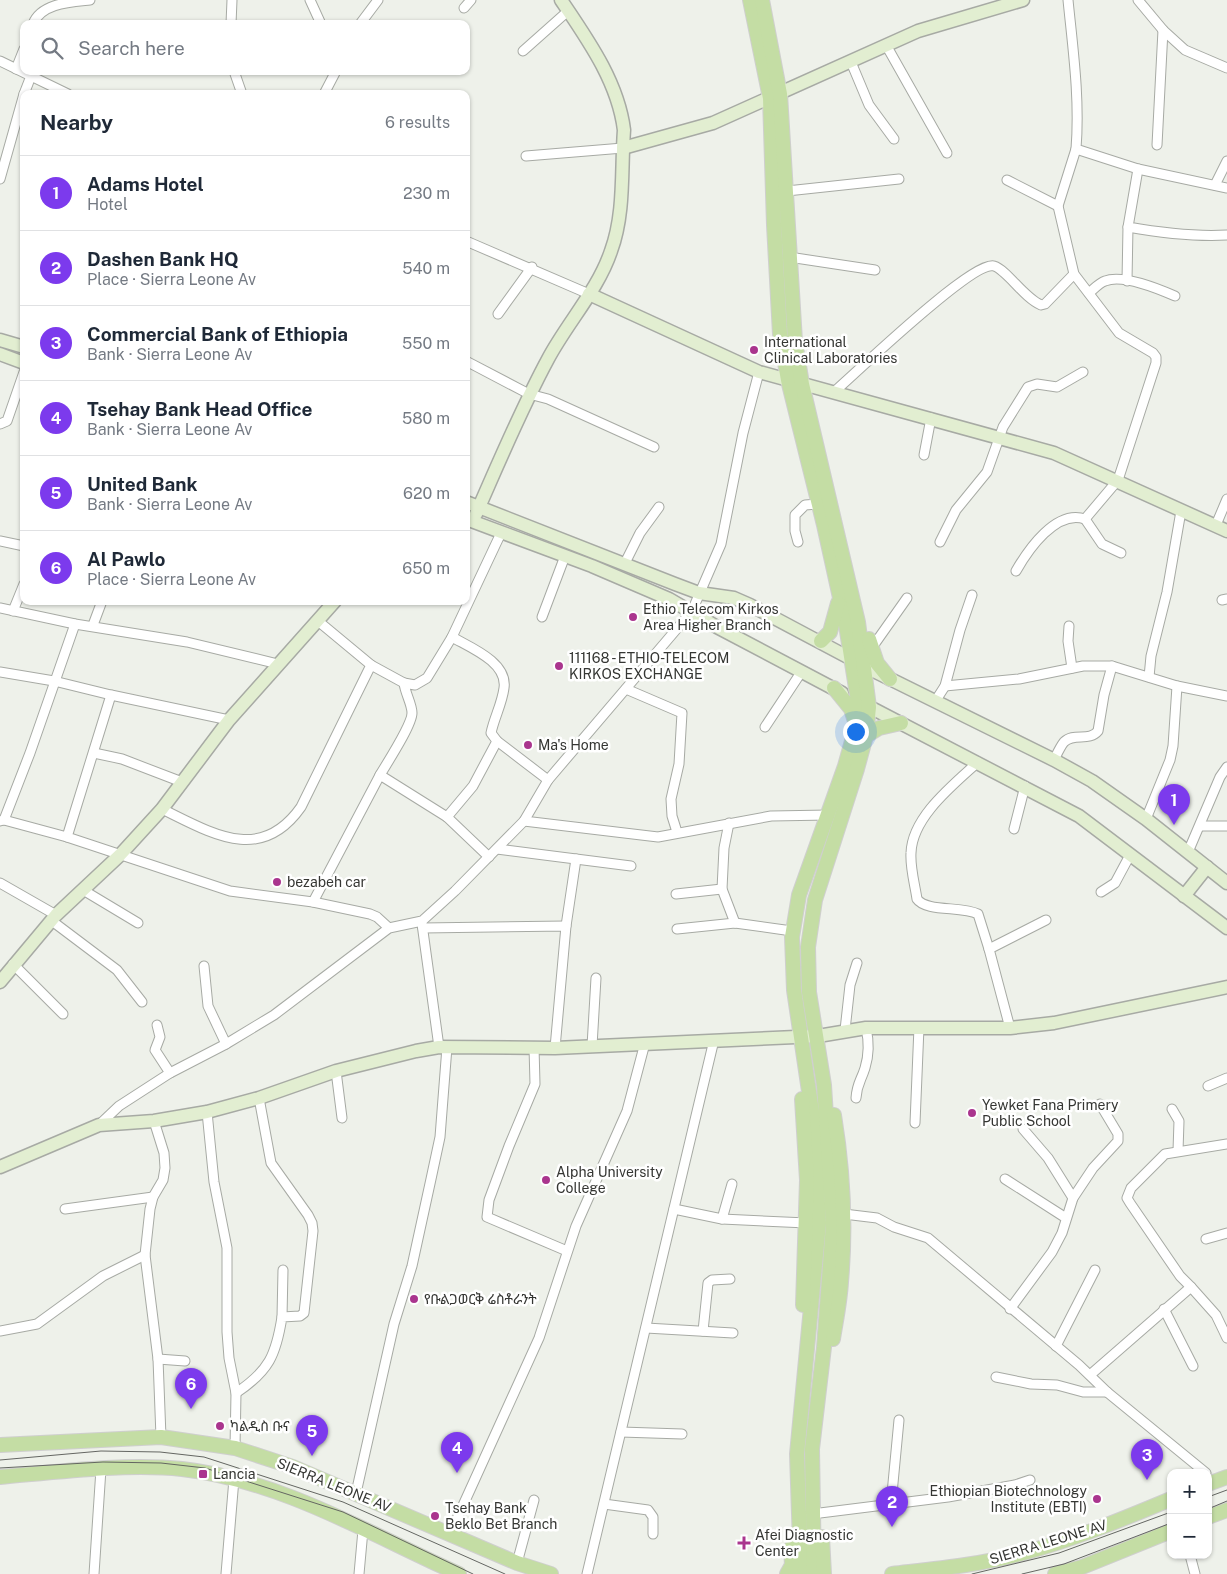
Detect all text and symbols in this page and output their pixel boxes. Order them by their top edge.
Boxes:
search box [20,20,470,75]
icon: search [38,34,66,62]
text: Search here [78,37,185,59]
text: Nearby [40,110,113,135]
text: 6 results [385,113,450,132]
text: Adams Hotel [87,173,204,195]
text: 1 [53,184,59,203]
text: 230 m [403,184,450,203]
text: Hotel [87,195,128,214]
text: Dashen Bank HQ [87,248,239,270]
text: 2 [51,259,61,278]
text: 540 m [402,259,450,278]
text: Place · Sierra Leone Av [87,270,256,289]
text: Commercial Bank of Ethiopia [87,323,348,345]
text: 3 [51,334,61,353]
text: 550 m [402,334,450,353]
place label: International Clinical Laboratories [764,334,897,366]
marker: International Clinical Laboratories [748,344,760,356]
text: Bank · Sierra Leone Av [87,345,252,364]
text: Tsehay Bank Head Office [87,398,313,420]
text: 4 [51,409,61,428]
text: 580 m [402,409,450,428]
text: Bank · Sierra Leone Av [87,420,252,439]
text: United Bank [87,473,198,495]
text: 5 [51,484,61,503]
text: 620 m [403,484,450,503]
text: Bank · Sierra Leone Av [87,495,252,514]
text: Al Pawlo [87,548,165,570]
text: 6 [51,559,61,578]
text: 650 m [402,559,450,578]
text: Place · Sierra Leone Av [87,570,256,589]
place label: Ethio Telecom Kirkos Area Higher Branch [643,601,779,633]
marker: Ethio Telecom Kirkos Area Higher Branch [627,611,639,623]
place label: 111168 - ETHIO-TELECOM KIRKOS EXCHANGE [569,650,730,682]
marker: 111168 - ETHIO-TELECOM KIRKOS EXCHANGE [553,660,565,672]
your location [843,719,869,745]
place label: Ma's Home [538,737,609,753]
marker: Ma's Home [522,739,534,751]
pin: 1 [1158,784,1190,825]
place label: bezabeh car [287,874,366,890]
marker: bezabeh car [271,876,283,888]
place label: Yewket Fana Primery Public School [982,1097,1119,1129]
marker: Yewket Fana Primery Public School [966,1107,978,1119]
place label: Alpha University College [556,1164,663,1196]
marker: Alpha University College [540,1174,552,1186]
place label: የቡልጋወርቅ ሬስቶራንት [424,1291,537,1307]
marker: የቡልጋወርቅ ሬስቶራንት [408,1293,420,1305]
pin: 6 [175,1368,207,1409]
pin: 5 [296,1415,328,1456]
place label: ካልዲስ ቡና [230,1418,290,1434]
marker: ካልዲስ ቡና [214,1420,226,1432]
pin: 4 [441,1432,473,1473]
pin: 3 [1131,1439,1163,1480]
street label: SIERRA LEONE AV [275,1455,394,1515]
place label: Lancia [213,1466,255,1482]
marker: Lancia [197,1468,209,1480]
map controls [1167,1469,1212,1559]
button: + [1167,1469,1212,1514]
place label: Ethiopian Biotechnology Institute (EBTI) [930,1483,1088,1515]
pin: 2 [876,1486,908,1527]
marker: Ethiopian Biotechnology Institute (EBTI) [1091,1493,1103,1505]
place label: Tsehay Bank Beklo Bet Branch [445,1500,557,1532]
marker: Tsehay Bank Beklo Bet Branch [429,1510,441,1522]
button: − [1167,1514,1212,1559]
street label: SIERRA LEONE AV [987,1516,1109,1567]
place label: Afei Diagnostic Center [755,1527,854,1559]
marker: Afei Diagnostic Center [737,1536,751,1550]

